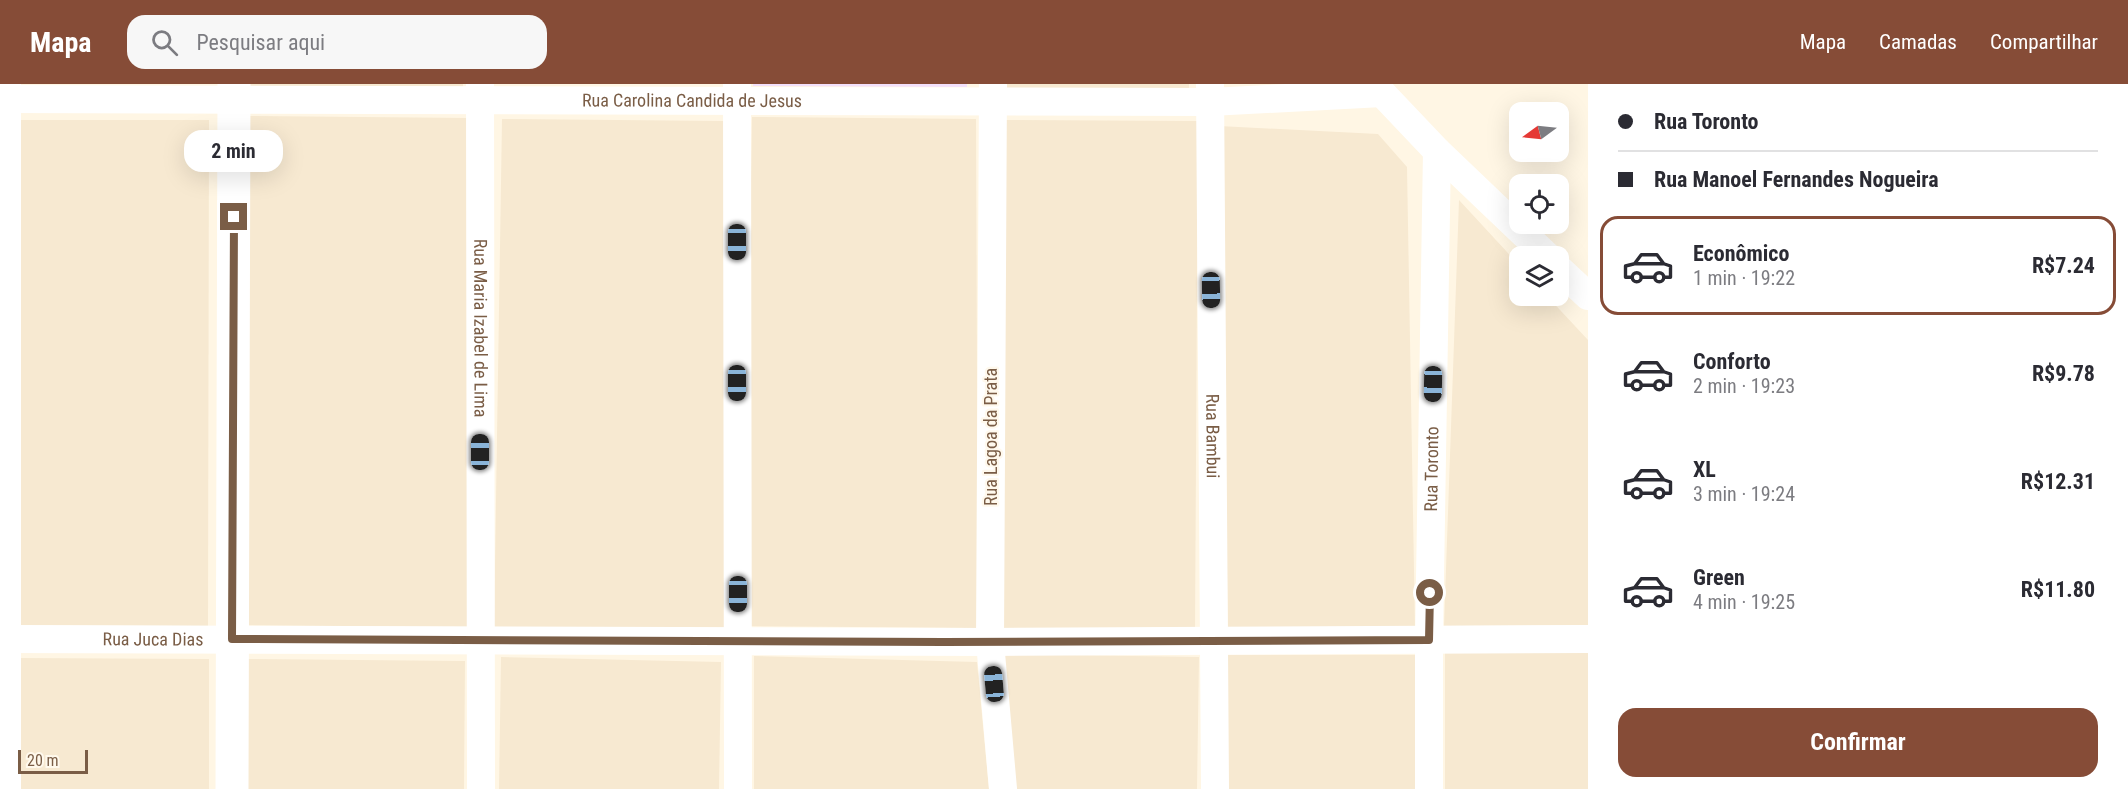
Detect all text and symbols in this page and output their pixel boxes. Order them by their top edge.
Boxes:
search box [127,15,547,69]
text: Mapa [30,26,91,59]
icon: search [148,26,181,59]
text: Pesquisar aqui [196,30,325,55]
text: Mapa [1800,30,1846,54]
text: Camadas [1879,30,1957,54]
text: Compartilhar [1990,30,2098,54]
street label: Rua Carolina Candida de Jesus [582,89,802,111]
north arrow [1509,102,1569,162]
map controls [1509,102,1569,306]
text: Rua Toronto [1654,109,1759,134]
callout: 2 min [184,130,284,172]
text: 2 min [211,139,256,163]
text: Rua Manoel Fernandes Nogueira [1654,167,1939,192]
button: locate [1509,174,1569,234]
route end [220,203,247,230]
car [728,224,746,260]
street label: Rua Maria Izabel de Lima [470,239,491,417]
icon: car [1621,239,1675,293]
text: Econômico [1693,241,1789,266]
button: layers [1509,246,1569,306]
text: R$7.24 [2032,253,2095,278]
text: 1 min · 19:22 [1693,266,1795,290]
car [1202,272,1220,308]
icon: car [1621,347,1675,401]
text: Conforto [1693,349,1771,374]
text: R$9.78 [2032,361,2095,386]
car [728,365,746,401]
car [1424,366,1442,402]
street label: Rua Lagoa da Prata [980,368,1001,506]
text: 2 min · 19:23 [1693,374,1795,398]
street label: Rua Bambui [1202,394,1224,478]
street label: Rua Toronto [1420,426,1442,512]
car [471,434,489,470]
icon: car [1621,455,1675,509]
text: XL [1693,457,1716,482]
text: R$12.31 [2021,469,2095,494]
text: 3 min · 19:24 [1693,482,1795,506]
icon: car [1621,563,1675,617]
text: Green [1693,565,1745,590]
car [729,576,747,612]
text: R$11.80 [2021,577,2095,602]
route start [1416,579,1443,606]
text: 4 min · 19:25 [1693,590,1795,614]
street label: Rua Juca Dias [103,628,203,650]
car [983,665,1005,703]
button: Confirmar [1618,708,2098,777]
scale bar [18,747,88,774]
text: 20 m [27,751,59,770]

